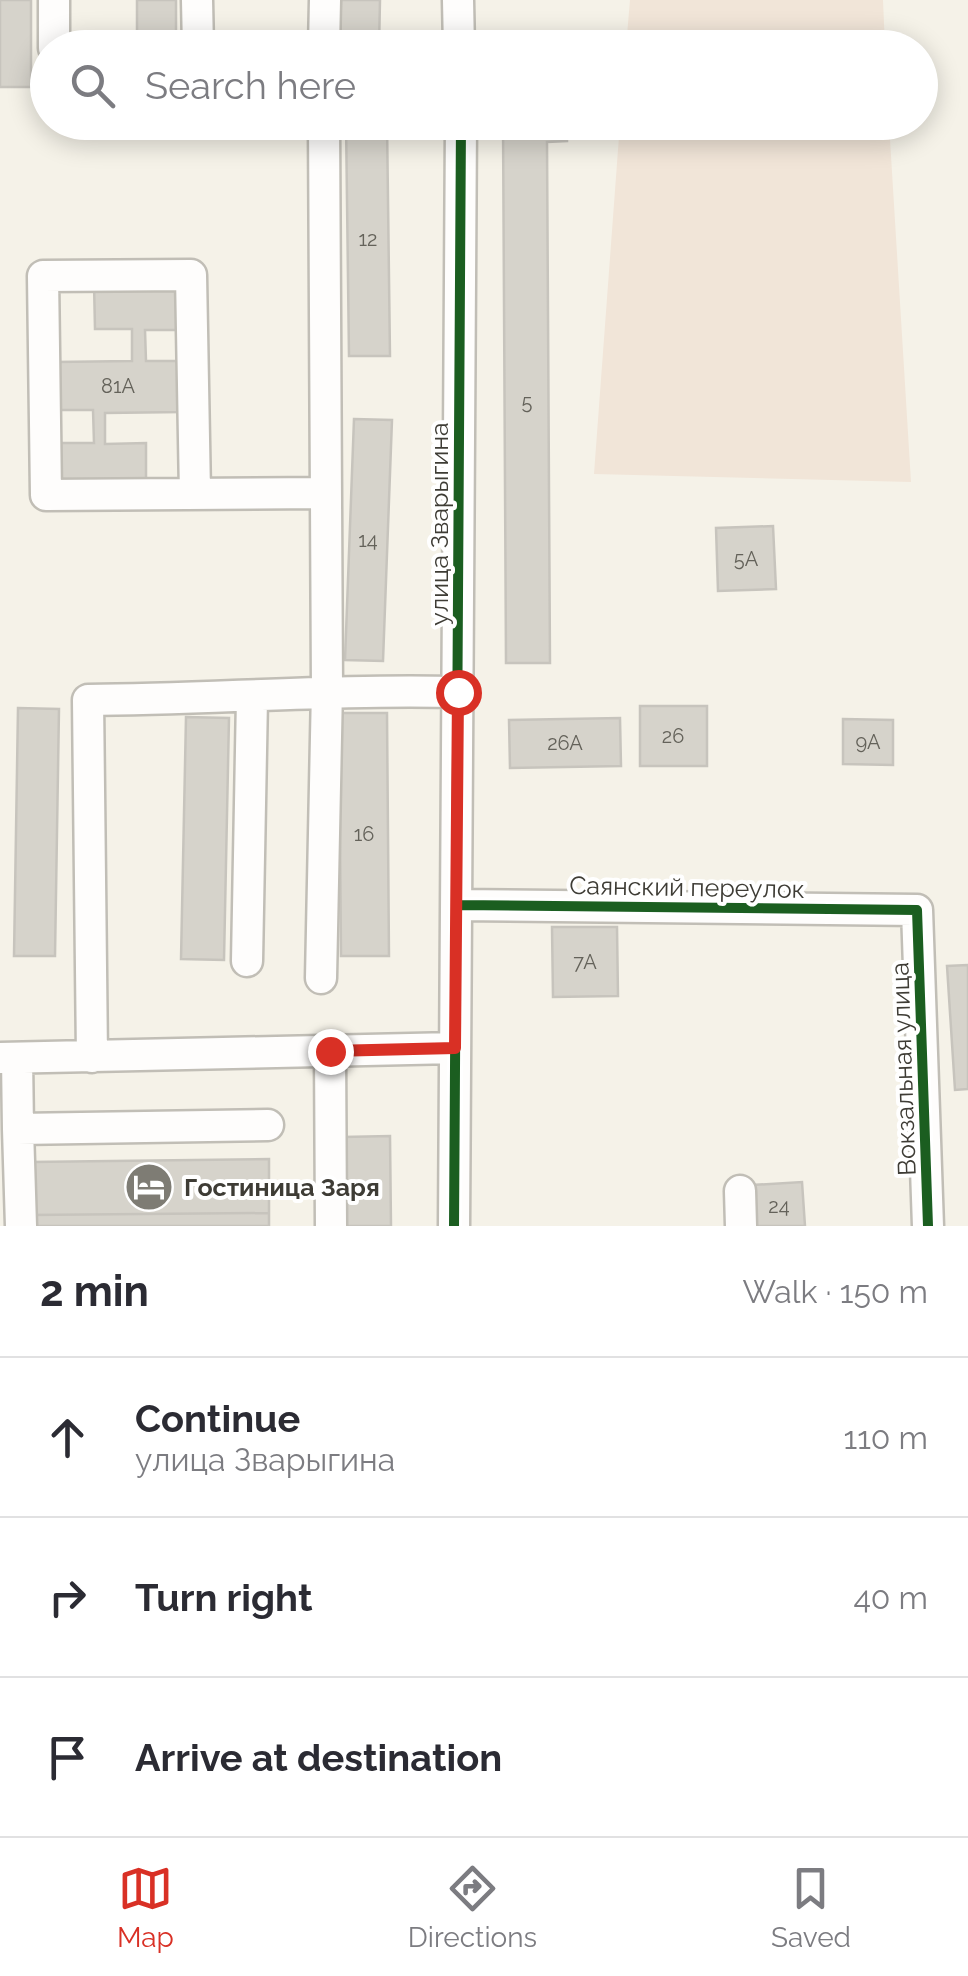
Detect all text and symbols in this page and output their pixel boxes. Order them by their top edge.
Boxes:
search box [30,30,938,140]
icon: search [65,58,120,113]
text: Search here [145,63,356,108]
house number: 12 [359,227,377,251]
house number: 81А [101,374,135,398]
house number: 5 [522,390,533,414]
street label: улица Зварыгина [424,422,454,626]
house number: 14 [358,528,378,552]
house number: 5А [734,547,759,571]
route start [436,670,482,716]
house number: 26 [662,724,684,748]
house number: 9А [855,730,881,754]
house number: 26А [547,731,583,755]
house number: 16 [354,822,374,846]
street label: Саянский переулок [569,870,805,904]
house number: 7А [573,950,597,974]
street label: Вокзальная улица [884,962,922,1176]
route end [308,1029,354,1075]
hotel icon: Гостиница Заря [123,1161,175,1213]
place label: Гостиница Заря [184,1172,380,1202]
house number: 24 [768,1194,790,1218]
text: 2 min [40,1267,149,1316]
text: Walk · 150 m [742,1273,928,1310]
text: Continue [135,1396,300,1441]
icon: ahead [40,1410,95,1465]
text: 110 m [843,1419,928,1456]
text: улица Зварыгина [135,1441,395,1478]
icon: right [40,1570,95,1625]
text: Turn right [135,1575,312,1620]
text: 40 m [853,1579,928,1616]
icon: arrive [40,1730,95,1785]
text: Arrive at destination [135,1735,502,1780]
tab: Map [117,1861,174,1954]
tab: Directions [408,1861,537,1954]
tab: Saved [771,1861,851,1954]

